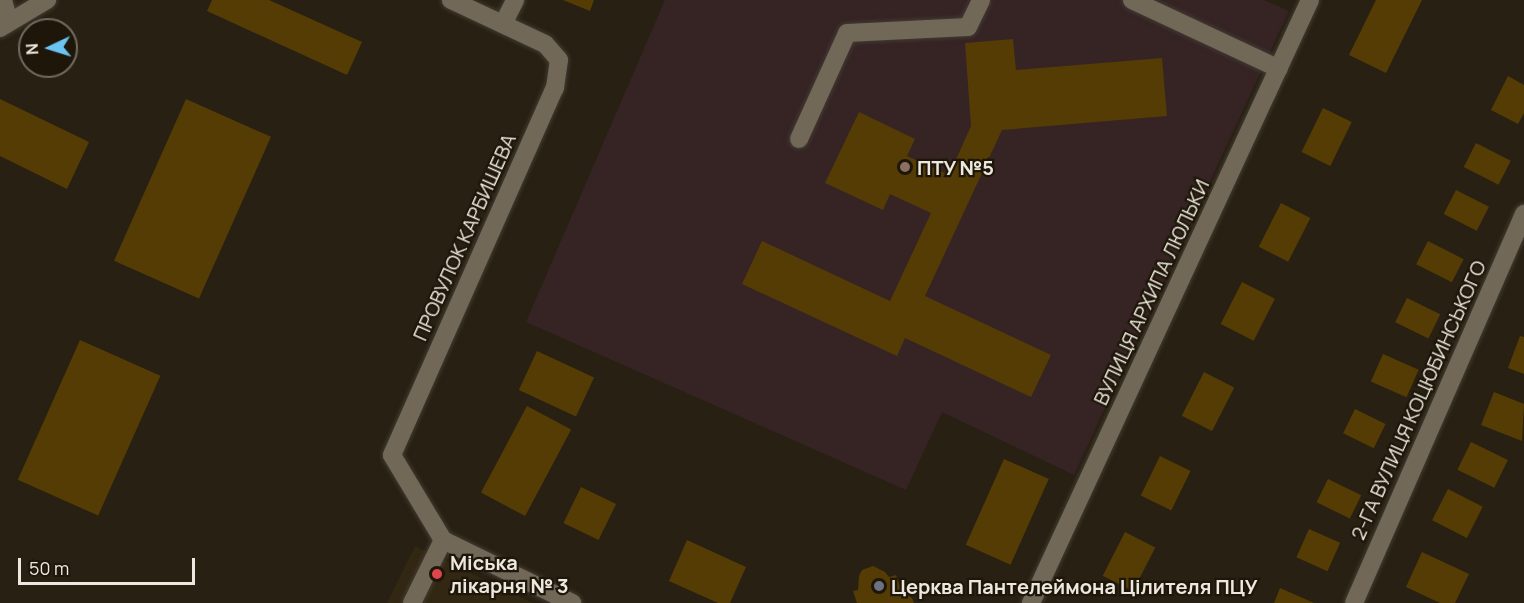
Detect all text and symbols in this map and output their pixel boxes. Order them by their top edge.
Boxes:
north arrow [18,18,78,78]
text: N [21,43,43,56]
street label: ПРОВУЛОК КАРБИШЕВА [407,130,521,344]
place label: ПТУ №5 [917,155,995,179]
marker: ПТУ №5 [898,160,912,174]
street label: ВУЛИЦЯ АРХИПА ЛЮЛЬКИ [1088,175,1214,409]
street label: 2-ГА ВУЛИЦЯ КОЦЮБИНСЬКОГО [1345,257,1491,543]
scale bar [21,546,198,584]
place label: Міська лікарня № 3 [450,550,569,597]
text: 50 m [29,556,69,580]
marker: Міська лікарня № 3 [428,565,446,583]
place label: Церква Пантелеймона Цілителя ПЦУ [891,574,1258,598]
marker: Церква Пантелеймона Цілителя ПЦУ [872,579,886,593]

